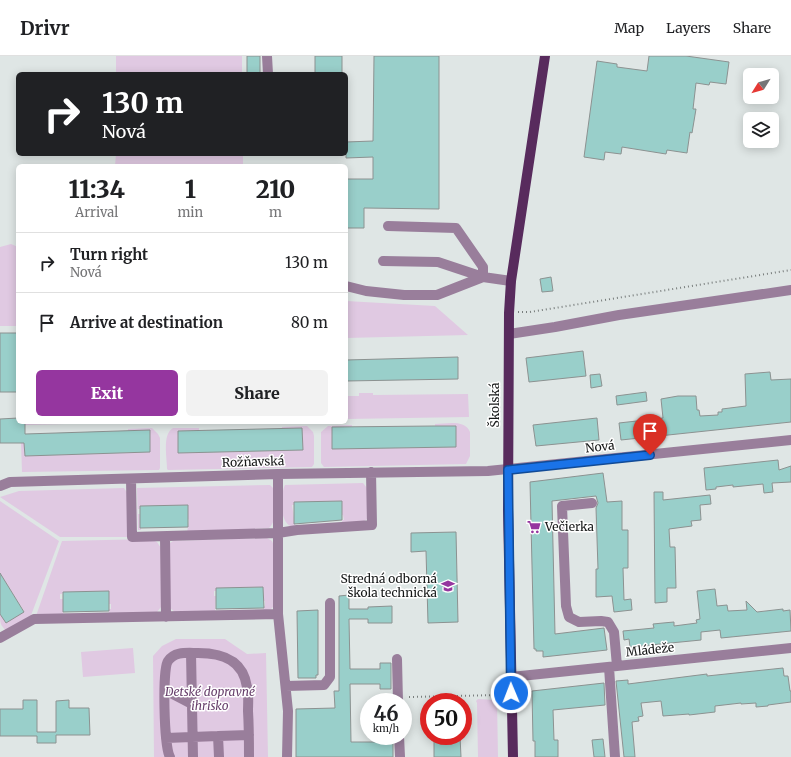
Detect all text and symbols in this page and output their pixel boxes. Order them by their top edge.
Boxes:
text: Drivr [20,16,70,40]
text: Map [614,19,644,37]
text: Layers [666,19,711,37]
text: Share [733,19,771,37]
north arrow [743,68,779,104]
map controls [743,68,779,148]
text: 130 m [102,85,184,121]
icon: right [36,88,88,140]
button: layers [743,112,779,148]
text: Nová [102,120,146,143]
text: 11:34 [69,174,125,205]
text: 1 [185,174,196,205]
text: 210 [256,174,295,205]
text: Arrival [75,204,118,221]
text: min [177,204,203,221]
text: m [269,204,282,221]
text: Turn right [70,245,148,264]
icon: right [36,252,58,274]
text: 130 m [285,253,328,272]
text: Nová [70,264,102,281]
icon: arrive [36,312,58,334]
text: Arrive at destination [70,313,223,332]
text: 80 m [291,313,328,332]
button: Exit [36,370,178,416]
button: Share [186,370,328,416]
street label: Školská [486,382,502,427]
pin [633,414,667,455]
icon: arrive [639,420,661,442]
street label: Nová [585,437,616,455]
street label: Rožňavská [221,453,285,470]
supermarket icon: Večierka [526,519,542,535]
place label: Večierka [544,519,595,534]
place label: Stredná odborná škola technická [340,571,438,600]
school or university icon: Stredná odborná škola technická [440,578,456,594]
street label: Mládeže [625,640,675,659]
position arrow [490,672,532,714]
park label: Detské dopravné ihrisko [164,684,256,713]
speed limit sign: 50 [420,693,472,745]
text: 46 [374,701,398,726]
text: km/h [373,722,399,735]

